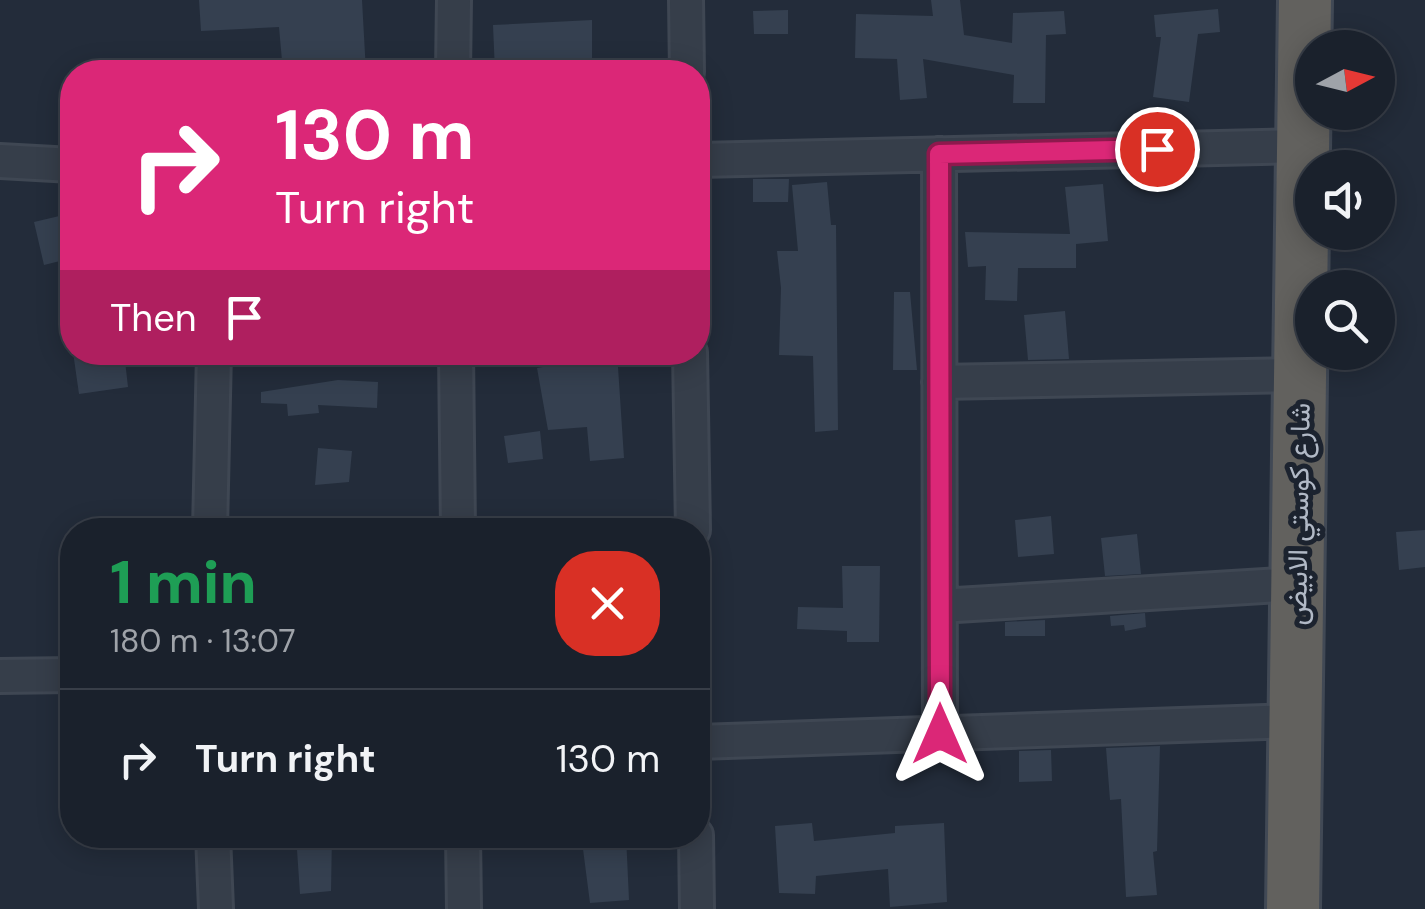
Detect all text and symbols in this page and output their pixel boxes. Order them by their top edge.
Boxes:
north arrow [1295,30,1395,130]
map controls [1295,30,1395,370]
text: 130 m [275,90,474,181]
icon: right [110,100,240,230]
pin [1115,107,1200,192]
icon: arrive [1130,122,1185,177]
button: sound [1295,150,1395,250]
text: Turn right [275,178,474,237]
button: search [1295,270,1395,370]
icon: arrive [217,290,272,345]
text: Then [110,293,197,343]
street label: شارع كوستي الابيض [1278,402,1323,626]
text: 1 min [110,543,257,622]
button: close [555,551,660,656]
text: 180 m · 13:07 [110,620,296,662]
position arrow [888,682,992,786]
icon: right [110,732,165,787]
text: Turn right [195,734,376,784]
text: 130 m [556,734,660,784]

